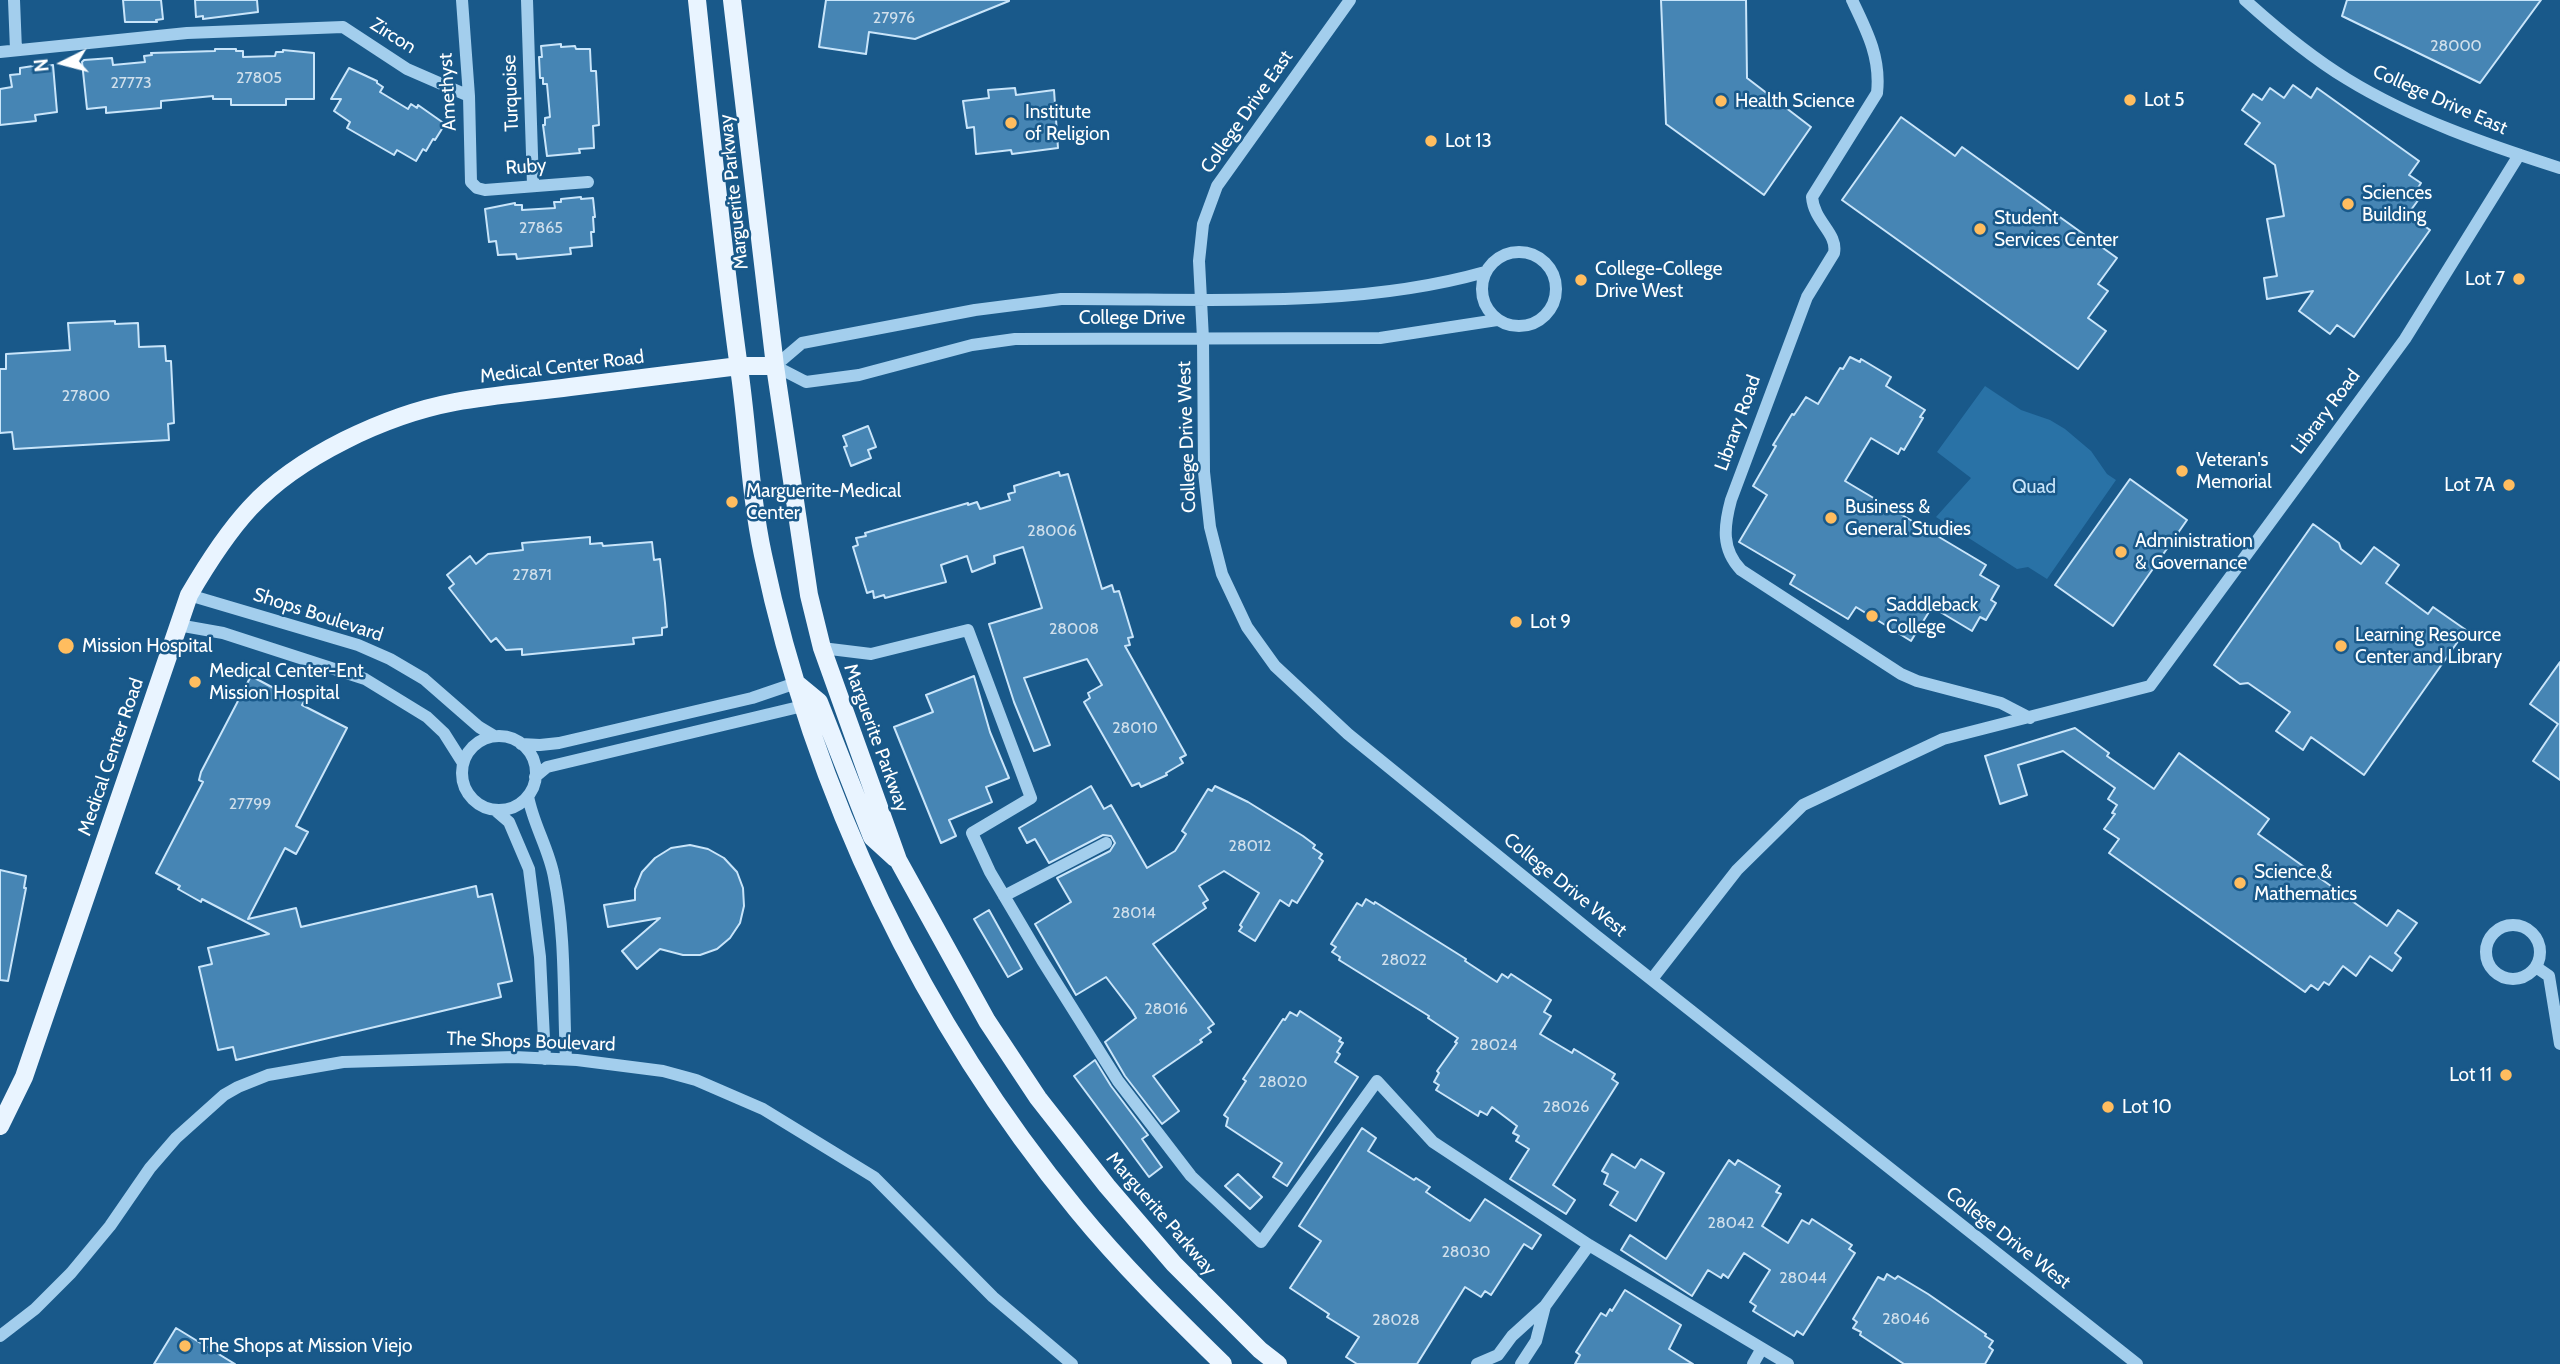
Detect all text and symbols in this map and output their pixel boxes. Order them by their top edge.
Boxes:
house number: 27976 [873,8,915,28]
street label: Zircon [366,13,420,59]
north arrow [28,28,98,98]
house number: 28000 [2430,36,2482,56]
street label: College Drive East [1196,46,1298,178]
street label: Amethyst [435,52,461,132]
street label: Turquoise [498,54,524,132]
text: N [29,57,54,73]
street label: College Drive East [2369,60,2511,140]
house number: 27805 [236,68,282,88]
house number: 27773 [110,73,152,93]
place label: Lot 5 [2144,89,2185,111]
place label: Health Science [1735,90,1855,112]
marker: Lot 5 [2122,92,2138,108]
marker: Health Science [1713,93,1729,109]
place label: Institute of Religion [1025,101,1110,145]
street label: Marguerite Parkway [715,113,753,271]
marker: Institute of Religion [1003,115,1019,131]
place label: Lot 13 [1445,130,1492,152]
marker: Lot 13 [1423,133,1439,149]
street label: Ruby [505,154,547,180]
place label: Sciences Building [2362,182,2432,226]
marker: Sciences Building [2340,196,2356,212]
place label: Student Services Center [1994,207,2118,251]
house number: 27865 [519,218,563,238]
marker: Student Services Center [1972,221,1988,237]
place label: College-College Drive West [1595,258,1722,302]
place label: Lot 7 [2465,268,2505,290]
marker: Lot 7 [2511,271,2527,287]
marker: College-College Drive West [1573,272,1589,288]
street label: College Drive [1079,307,1185,329]
street label: Medical Center Road [479,346,645,388]
street label: College Drive West [1173,361,1201,513]
street label: Library Road [2287,365,2365,459]
street label: Library Road [1710,372,1766,474]
house number: 27800 [62,386,110,406]
place label: Veteran's Memorial [2196,449,2272,493]
marker: Veteran's Memorial [2174,463,2190,479]
place label: Lot 7A [2444,474,2495,496]
park label: Quad [2012,476,2056,498]
marker: Lot 7A [2501,477,2517,493]
place label: Marguerite-Medical Center [746,480,901,524]
marker: Marguerite-Medical Center [724,494,740,510]
place label: Business & General Studies [1845,496,1971,540]
marker: Business & General Studies [1823,510,1839,526]
house number: 28006 [1027,521,1077,541]
place label: Administration & Governance [2135,530,2253,574]
marker: Administration & Governance [2113,544,2129,560]
house number: 27871 [512,565,552,585]
street label: Shops Boulevard [250,583,386,647]
place label: Saddleback College [1886,594,1978,638]
marker: Saddleback College [1864,608,1880,624]
place label: Lot 9 [1530,611,1571,633]
marker: Lot 9 [1508,614,1524,630]
house number: 28008 [1049,619,1099,639]
place label: Learning Resource Center and Library [2355,624,2502,668]
place label: Mission Hospital [82,635,212,657]
marker: Mission Hospital [56,636,76,656]
marker: Learning Resource Center and Library [2333,638,2349,654]
place label: Medical Center-Ent Mission Hospital [209,660,364,704]
street label: Marguerite Parkway [839,661,913,815]
marker: Medical Center-Ent Mission Hospital [187,674,203,690]
street label: Medical Center Road [73,675,149,839]
house number: 28010 [1112,718,1158,738]
house number: 27799 [229,794,271,814]
street label: College Drive West [1499,828,1631,942]
house number: 28012 [1229,836,1271,856]
place label: Science & Mathematics [2254,861,2357,905]
marker: Science & Mathematics [2232,875,2248,891]
house number: 28014 [1112,903,1156,923]
house number: 28022 [1381,950,1427,970]
house number: 28016 [1144,999,1188,1019]
street label: The Shops Boulevard [446,1028,616,1056]
house number: 28024 [1471,1035,1517,1055]
place label: Lot 11 [2449,1064,2492,1086]
marker: Lot 11 [2498,1067,2514,1083]
house number: 28020 [1259,1072,1307,1092]
place label: Lot 10 [2122,1096,2172,1118]
house number: 28026 [1543,1097,1589,1117]
marker: Lot 10 [2100,1099,2116,1115]
street label: Marguerite Parkway [1101,1148,1221,1280]
street label: College Drive West [1941,1182,2075,1294]
house number: 28042 [1708,1213,1754,1233]
house number: 28030 [1441,1242,1491,1262]
house number: 28044 [1779,1268,1827,1288]
house number: 28046 [1882,1309,1930,1329]
house number: 28028 [1372,1310,1420,1330]
place label: The Shops at Mission Viejo [199,1335,412,1357]
marker: The Shops at Mission Viejo [177,1338,193,1354]

